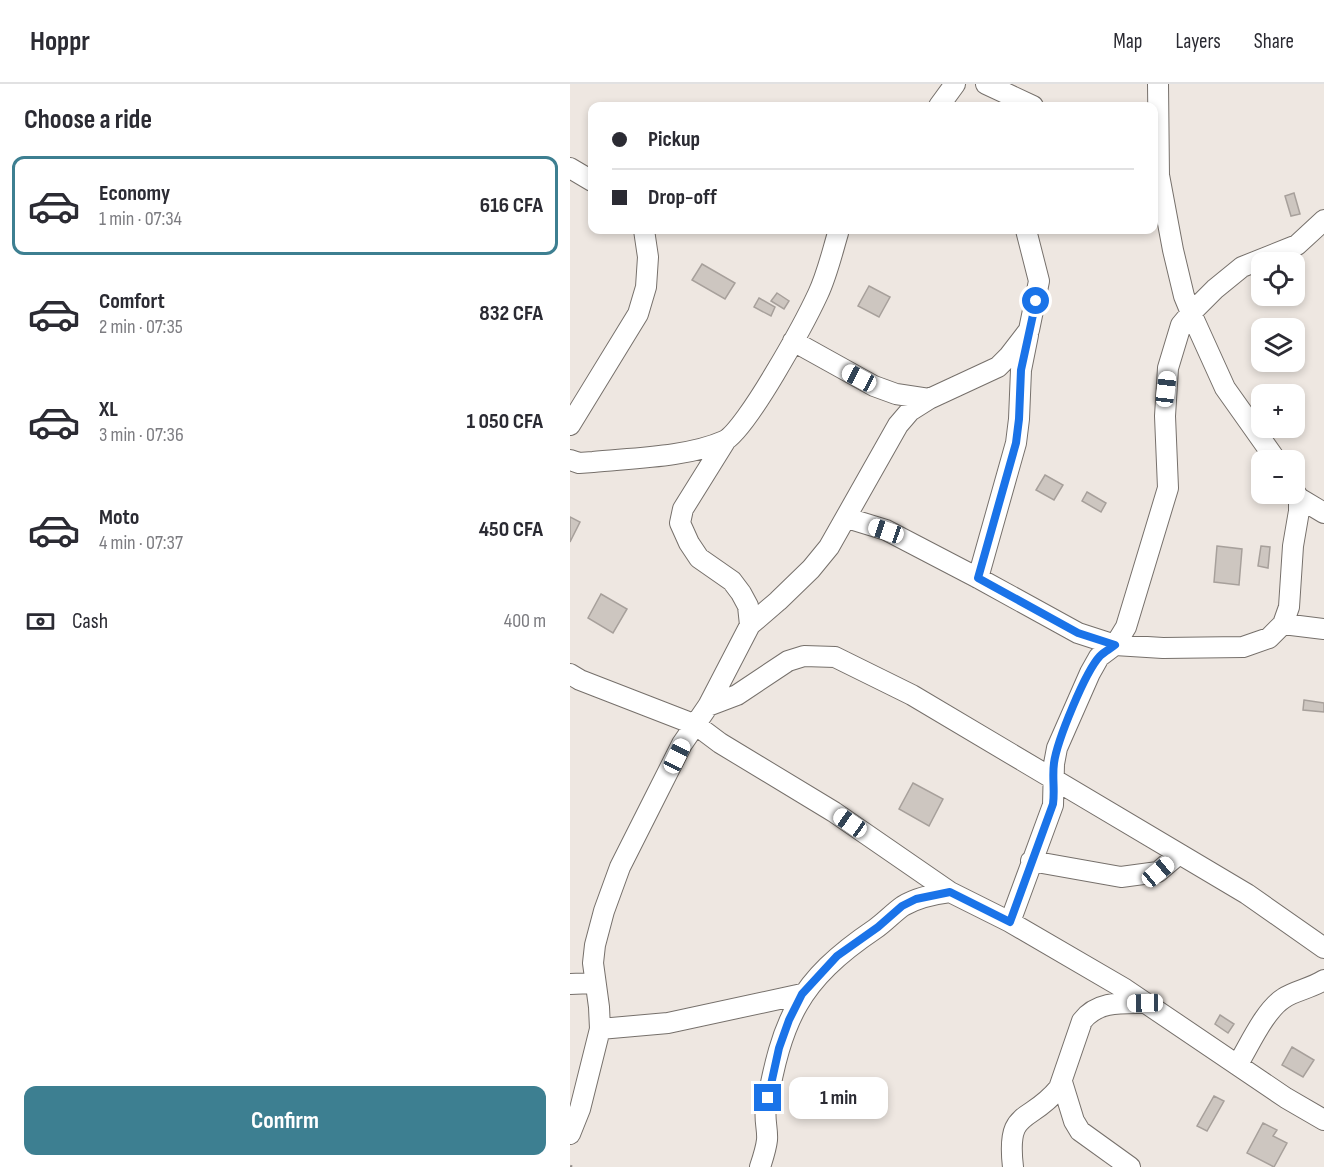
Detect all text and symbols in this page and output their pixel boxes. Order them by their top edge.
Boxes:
text: Hoppr [30,25,90,58]
text: Map [1113,29,1142,54]
text: Layers [1175,29,1221,54]
text: Share [1254,29,1294,54]
text: Choose a ride [24,104,152,136]
text: Pickup [648,126,700,153]
icon: car [27,179,81,233]
text: Economy [99,180,170,207]
text: Drop-off [648,184,717,211]
text: 616 CFA [480,192,543,219]
text: 1 min · 07:34 [99,207,182,231]
map controls [1251,252,1305,504]
button: locate [1251,252,1305,306]
icon: car [27,287,81,341]
route start [1022,287,1049,314]
text: Comfort [99,288,165,315]
text: 832 CFA [479,300,543,327]
text: 2 min · 07:35 [99,315,183,339]
button: layers [1251,318,1305,372]
car [839,362,879,394]
car [1155,370,1177,408]
button: + [1251,384,1305,438]
icon: car [27,395,81,449]
text: XL [99,396,118,423]
text: 1 050 CFA [467,408,543,435]
text: 3 min · 07:36 [99,423,184,447]
button: − [1251,450,1305,504]
icon: car [27,503,81,557]
text: Moto [99,504,139,531]
text: 450 CFA [479,516,543,543]
car [866,517,906,545]
text: 4 min · 07:37 [99,531,183,555]
icon: cash [24,605,57,638]
text: Cash [72,608,108,635]
text: 400 m [504,609,546,633]
car [661,736,693,776]
car [830,805,870,841]
car [1138,854,1178,890]
car [1127,994,1163,1012]
callout: 1 min [789,1077,888,1119]
route end [754,1084,781,1111]
button: Confirm [24,1086,546,1155]
text: 1 min [820,1086,857,1110]

